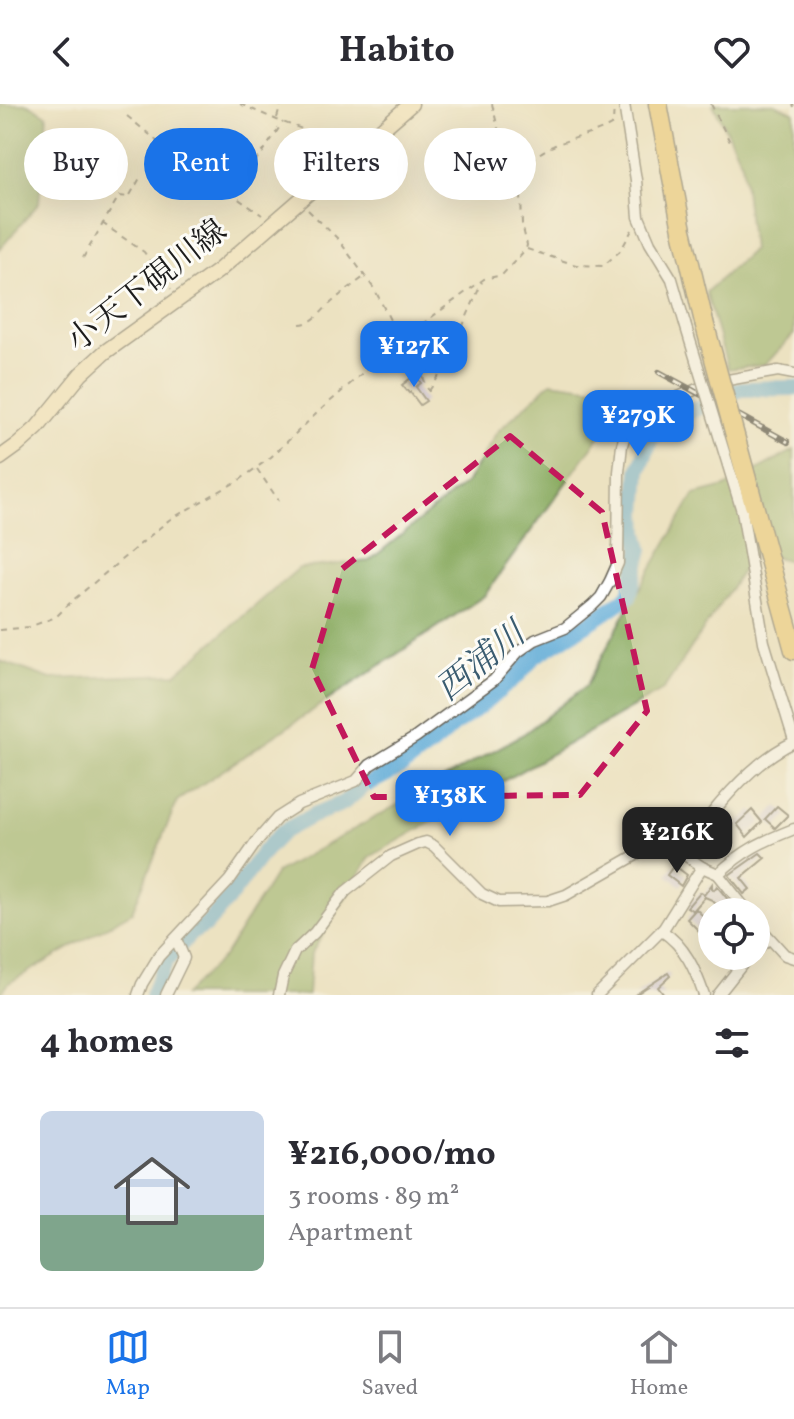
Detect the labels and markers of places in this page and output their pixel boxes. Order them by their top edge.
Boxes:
pin: ¥127K [358,321,470,389]
pin: ¥279K [582,390,694,458]
pin: ¥138K [394,770,506,838]
pin: ¥216K [621,807,733,875]

